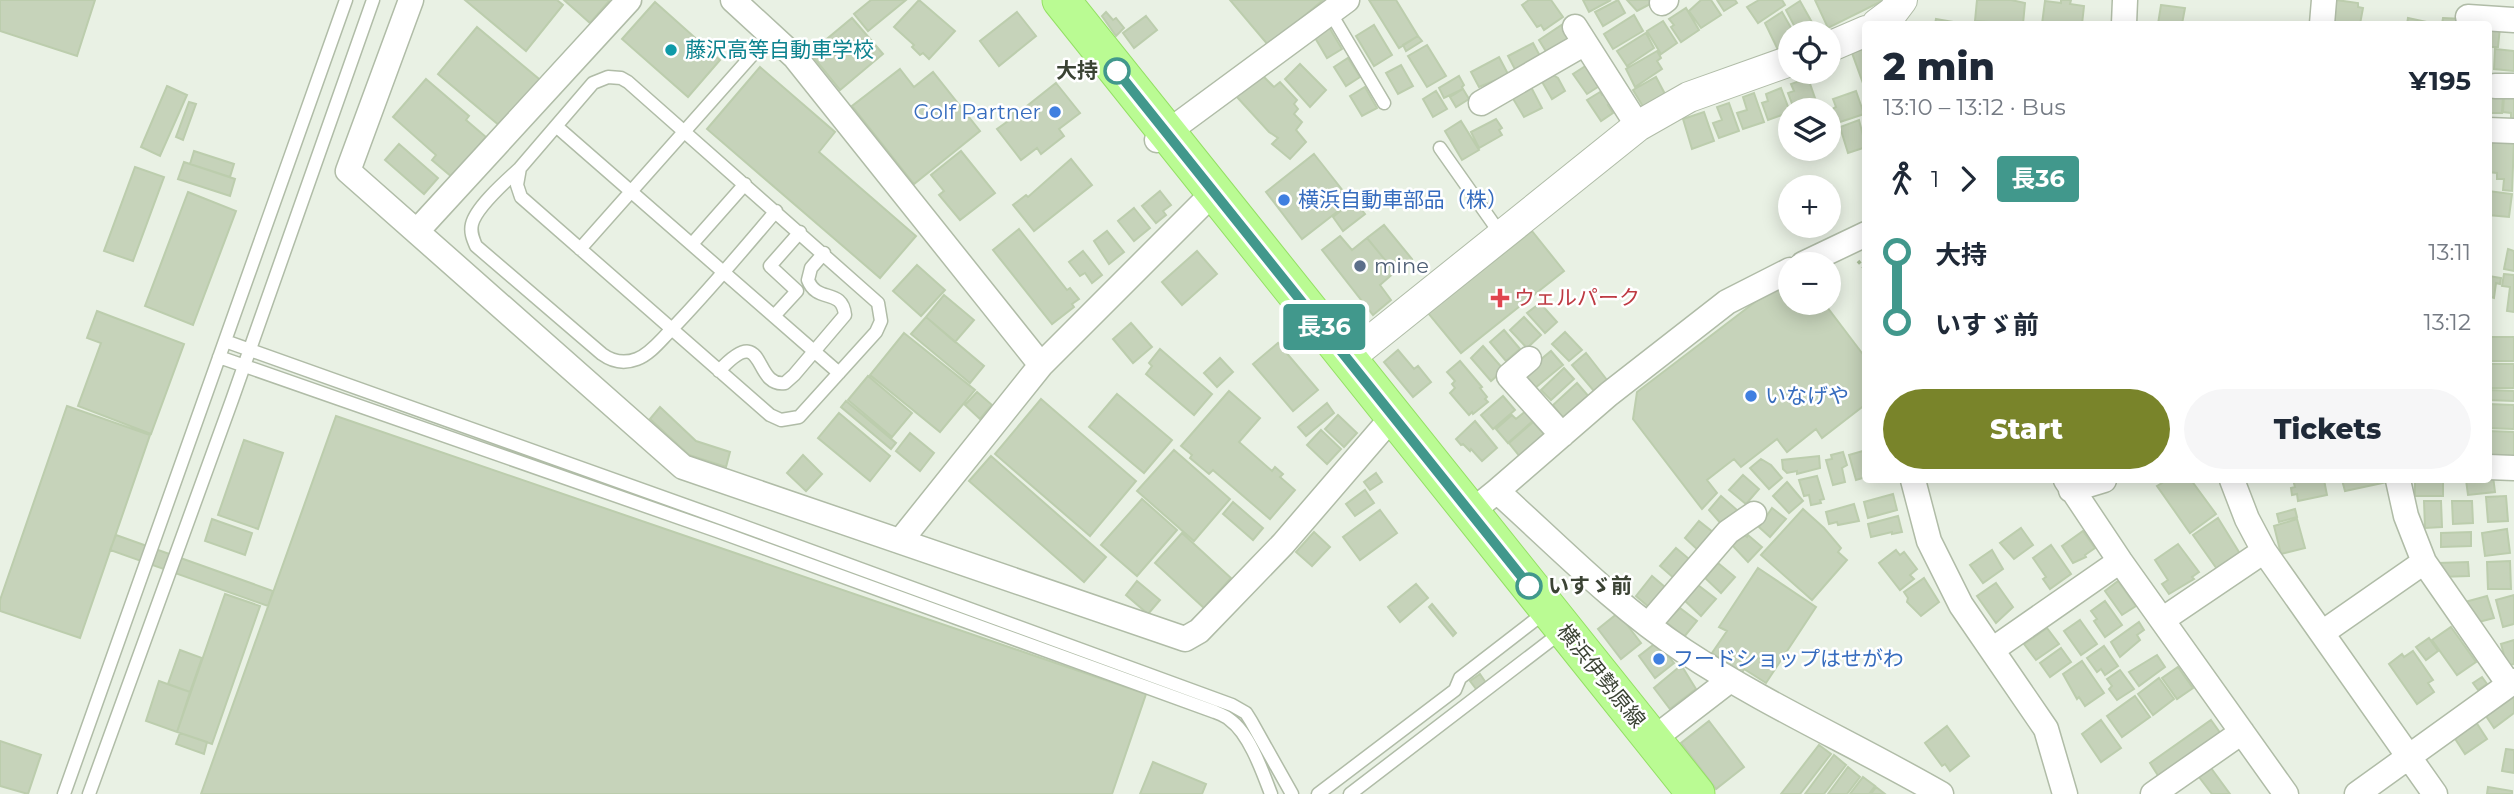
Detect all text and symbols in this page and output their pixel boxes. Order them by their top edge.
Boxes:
map controls [1778,21,1841,315]
button: locate [1778,21,1841,84]
place label: 藤沢高等自動車学校 [685,37,874,62]
marker: 藤沢高等自動車学校 [663,42,679,58]
text: 2 min [1883,43,1995,90]
place label: 大持 [1056,58,1098,83]
marker: 大持 [1104,58,1130,84]
text: ¥195 [2409,65,2471,97]
text: 13:10 – 13:12 · Bus [1883,93,2066,121]
button: layers [1778,98,1841,161]
place label: Golf Partner [914,99,1041,124]
marker: Golf Partner [1047,104,1063,120]
icon: walk [1883,160,1921,198]
icon: forward [1949,160,1987,198]
text: 長36 [2011,164,2065,193]
text: 1 [1931,165,1939,193]
button: + [1778,175,1841,238]
place label: 横浜自動車部品（株） [1298,187,1508,212]
marker: 横浜自動車部品（株） [1276,192,1292,208]
text: 13:11 [2428,238,2471,266]
text: 大持 [1935,239,1987,271]
button: − [1778,252,1841,315]
place label: mine [1374,253,1429,278]
marker: mine [1352,258,1368,274]
place label: ウェルパーク [1514,285,1640,310]
marker: ウェルパーク [1492,290,1508,306]
line badge: 長36 [1284,304,1364,350]
text: 13:12 [2423,308,2471,336]
text: いすゞ前 [1935,309,2039,341]
text: 長36 [1297,312,1351,341]
place label: いなげや [1765,383,1849,408]
marker: いなげや [1743,388,1759,404]
button: Start [1883,389,2170,469]
button: Tickets [2184,389,2471,469]
marker: いすゞ前 [1516,573,1542,599]
place label: いすゞ前 [1548,573,1632,598]
street label: 横浜伊勢原線 [1552,619,1651,733]
place label: フードショップはせがわ [1673,646,1904,671]
marker: フードショップはせがわ [1651,651,1667,667]

